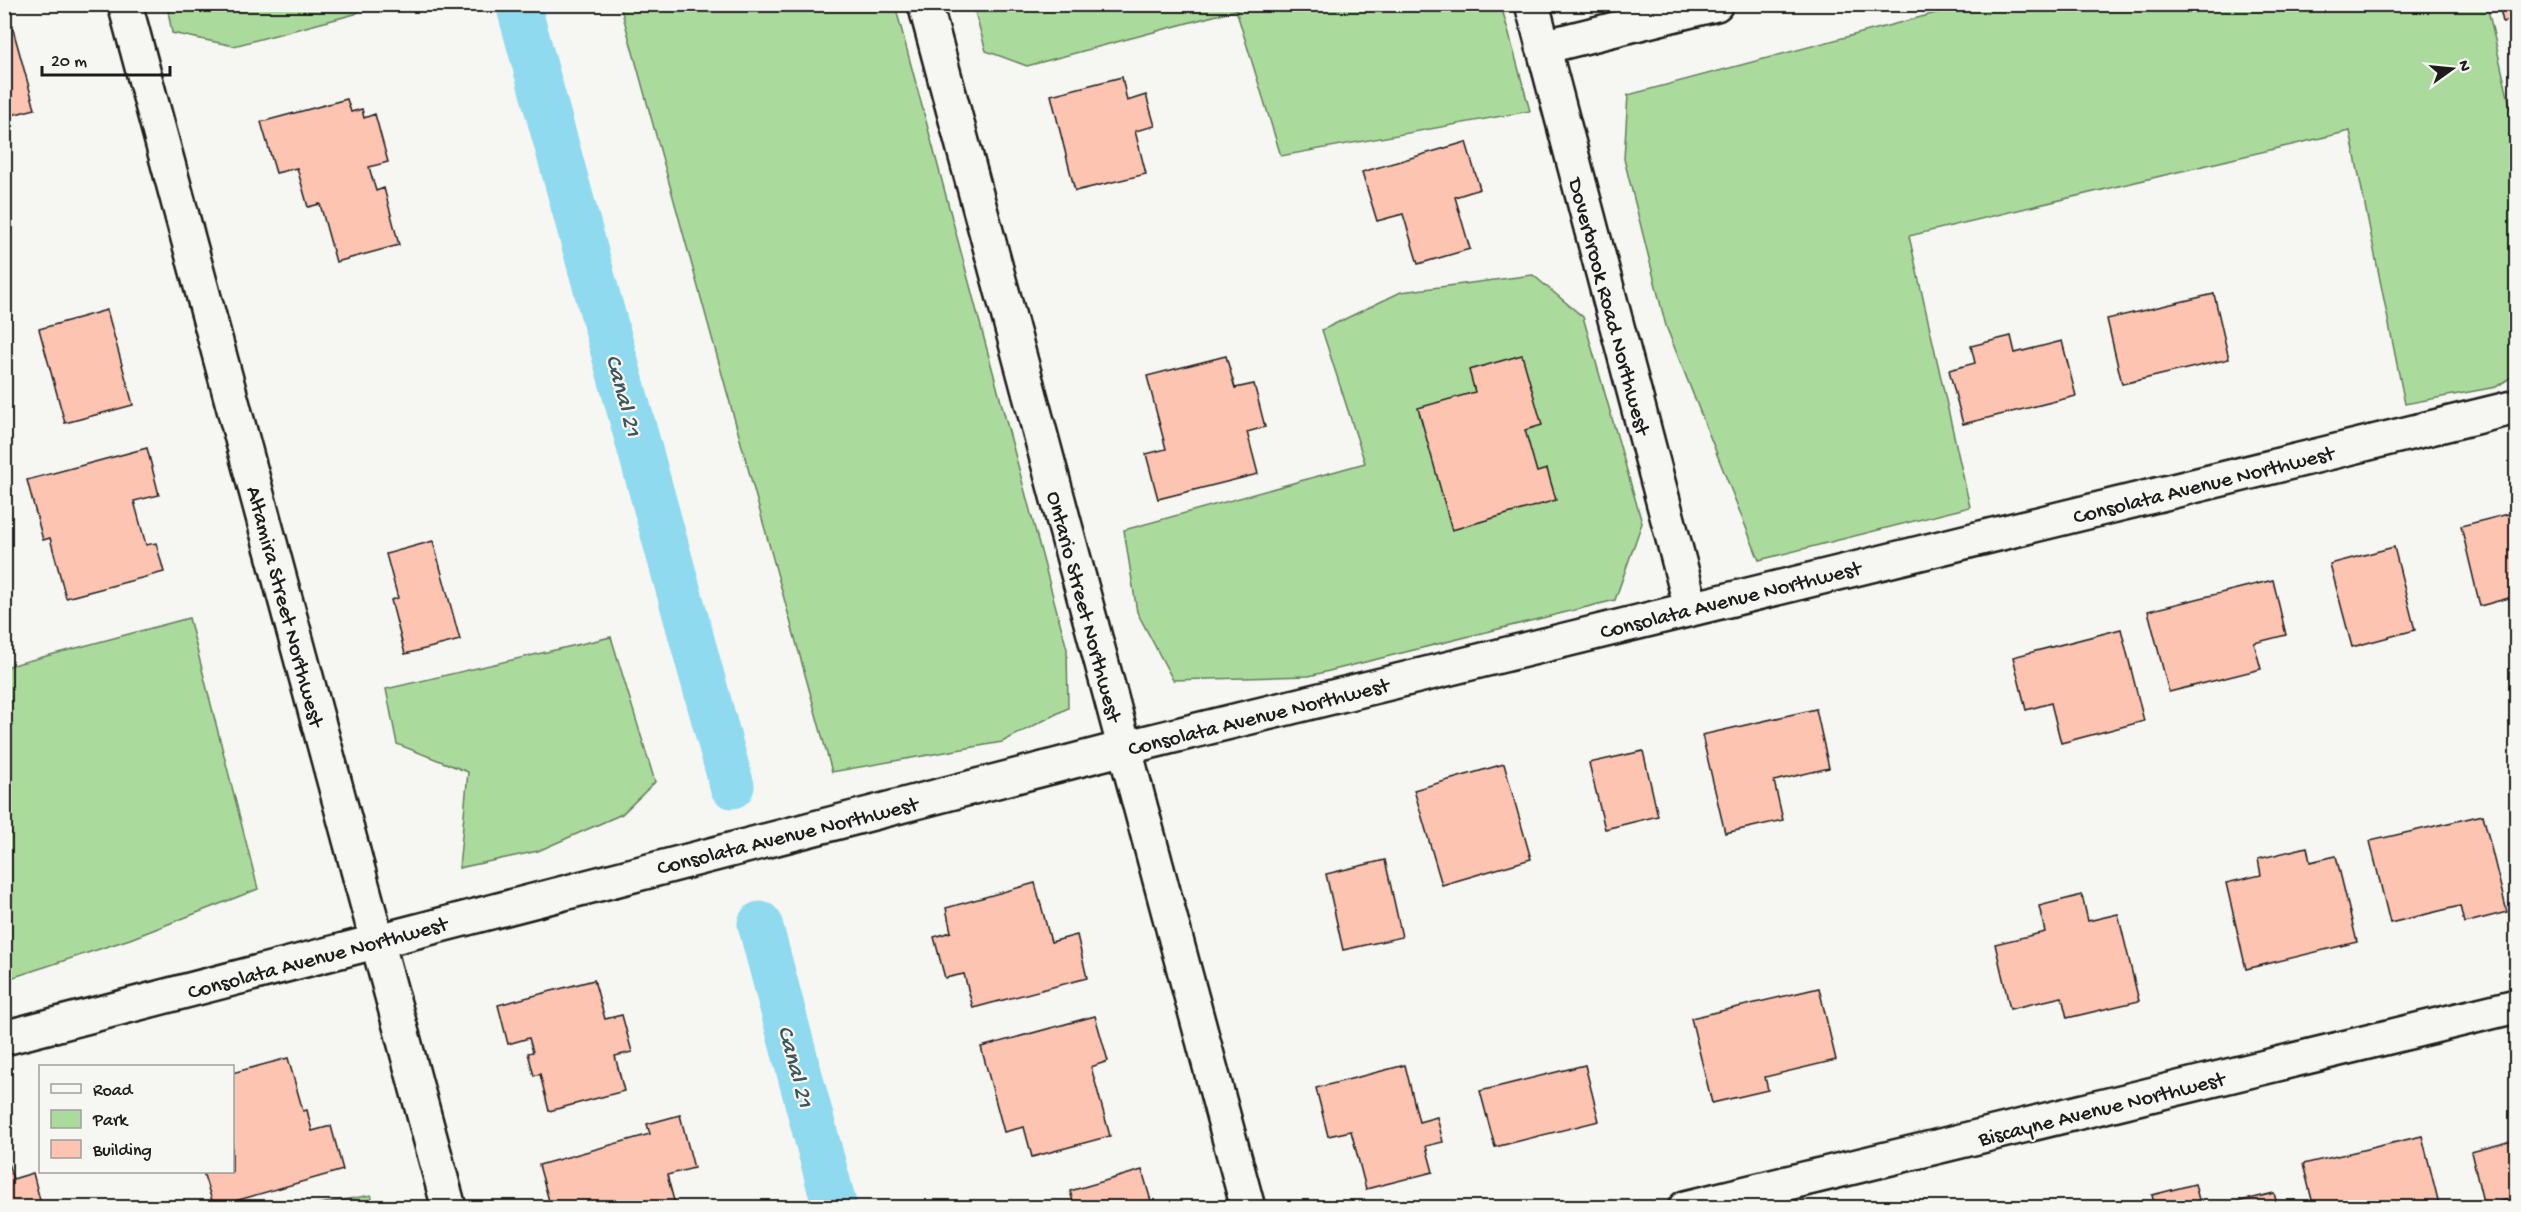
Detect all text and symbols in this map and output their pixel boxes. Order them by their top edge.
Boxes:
scale bar [42,39,170,77]
north arrow [2422,39,2482,99]
text: 20 m [51,52,87,73]
text: N [2453,59,2474,74]
street label: Doverbrook Road Northwest [1560,174,1655,440]
water label: Canal 21 [597,352,647,440]
street label: Consolata Avenue Northwest [2071,441,2339,532]
street label: Altamira Street Northwest [238,484,328,732]
street label: Ontario Street Northwest [1039,489,1126,727]
street label: Consolata Avenue Northwest [1598,556,1866,647]
street label: Consolata Avenue Northwest [1126,673,1394,764]
street label: Consolata Avenue Northwest [655,792,923,883]
street label: Consolata Avenue Northwest [185,912,453,1007]
water label: Canal 21 [769,1023,819,1111]
legend [39,1065,234,1173]
street label: Biscayne Avenue Northwest [1975,1067,2230,1154]
text: Road [93,1081,134,1102]
text: Park [92,1111,129,1132]
text: Building [92,1141,152,1162]

